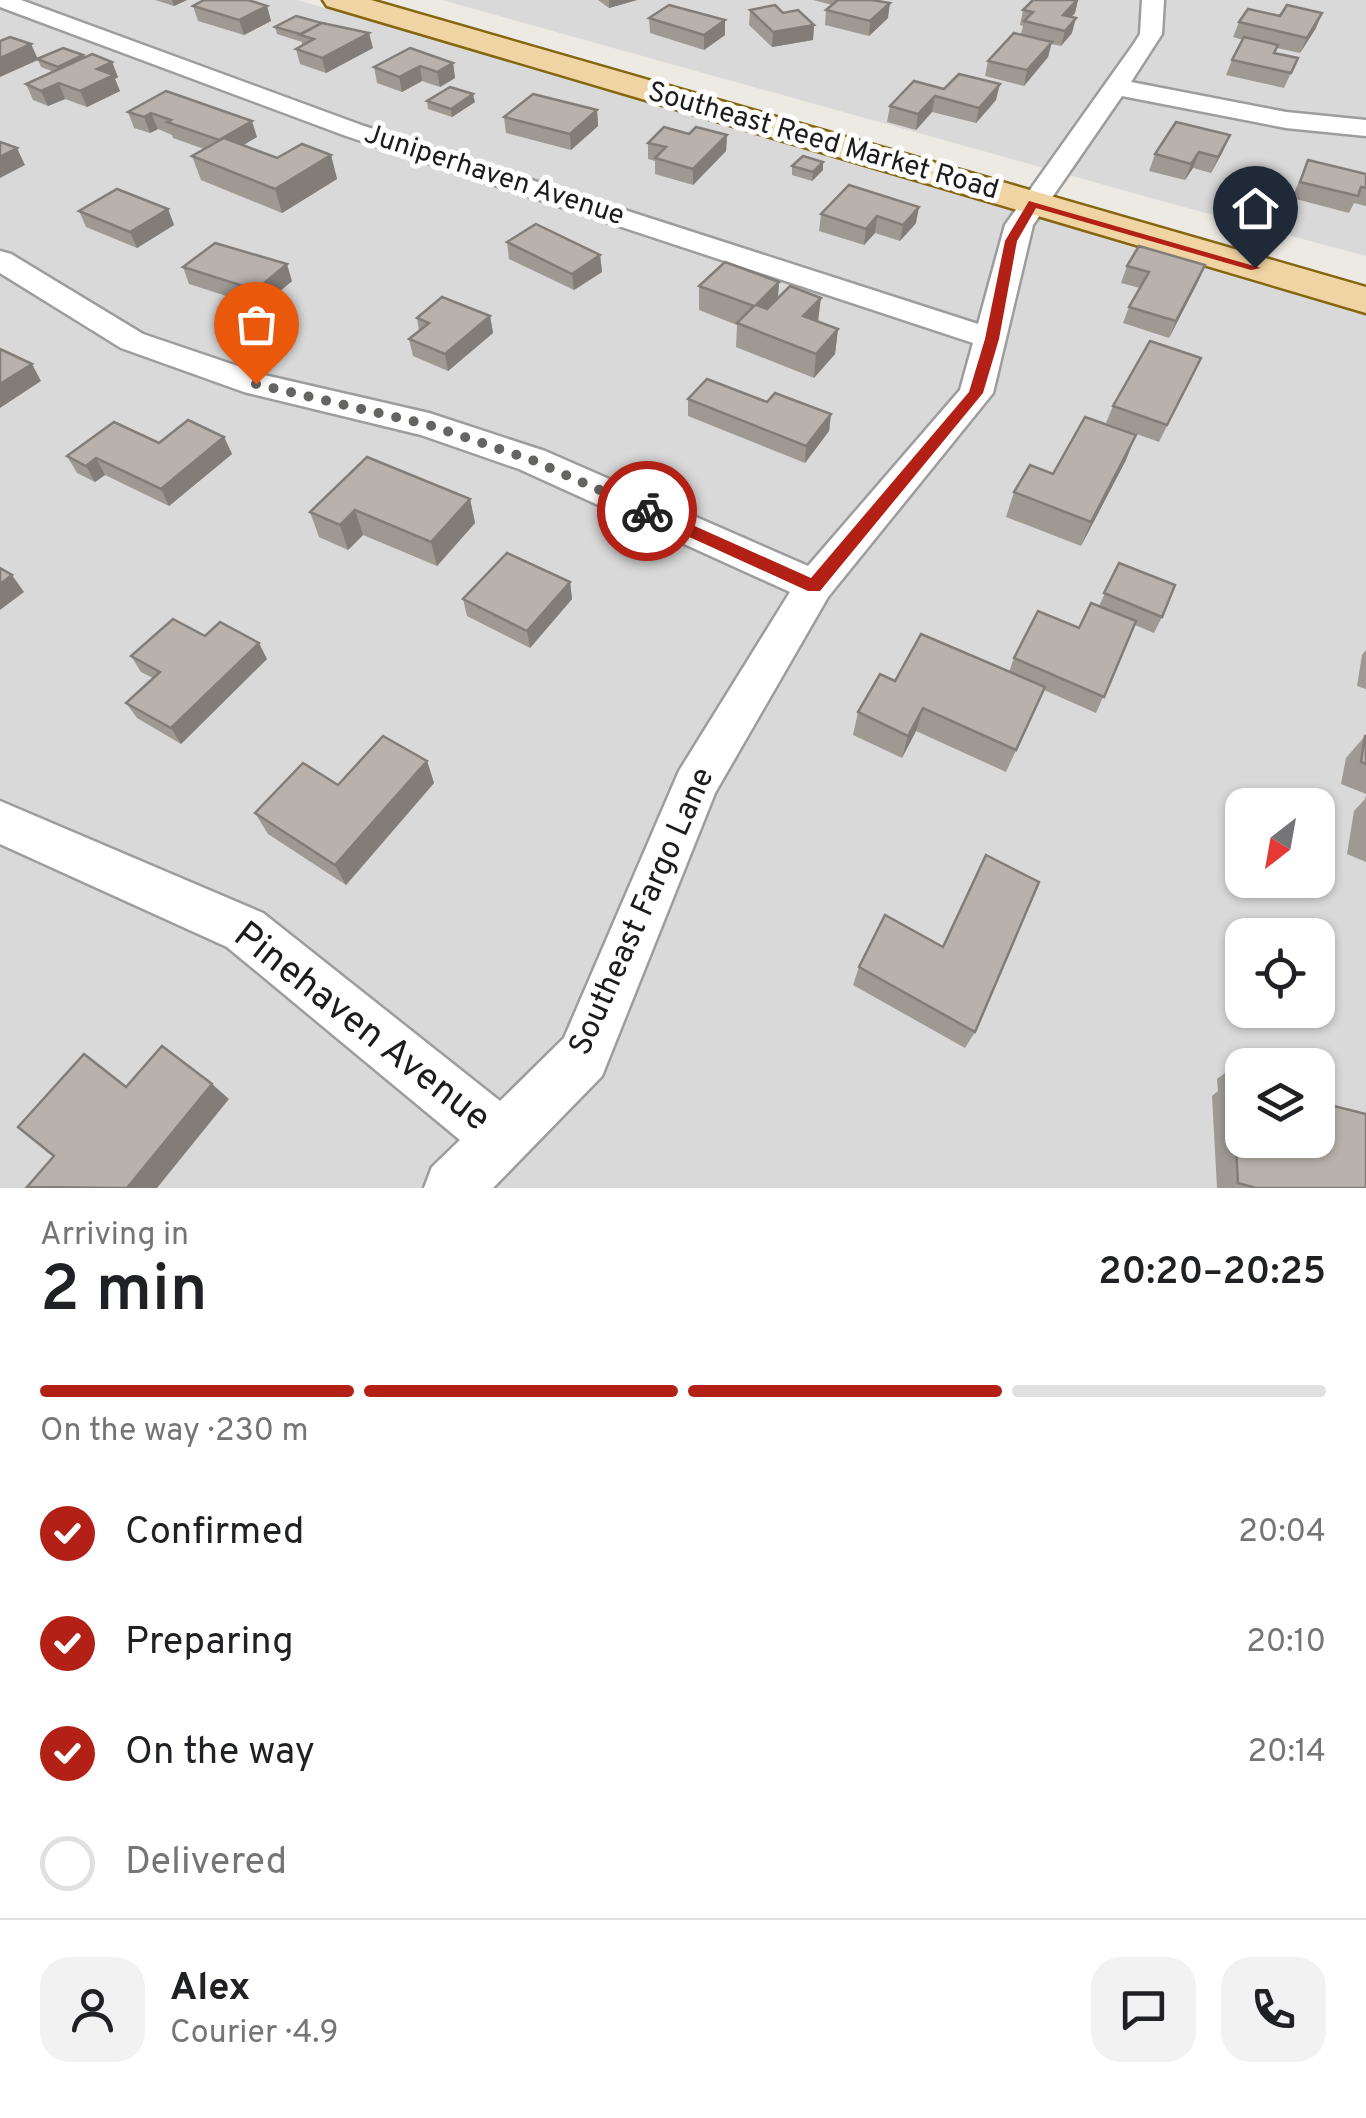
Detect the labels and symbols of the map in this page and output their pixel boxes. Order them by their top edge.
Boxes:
street label: Southeast Reed Market Road [643,75,1003,209]
street label: Juniperhaven Avenue [359,117,629,235]
pin [1213,166,1298,269]
pin [214,282,299,385]
courier [597,461,697,561]
street label: Southeast Fargo Lane [561,762,725,1062]
north arrow [1225,788,1335,898]
street label: Pinehaven Avenue [222,912,500,1144]

